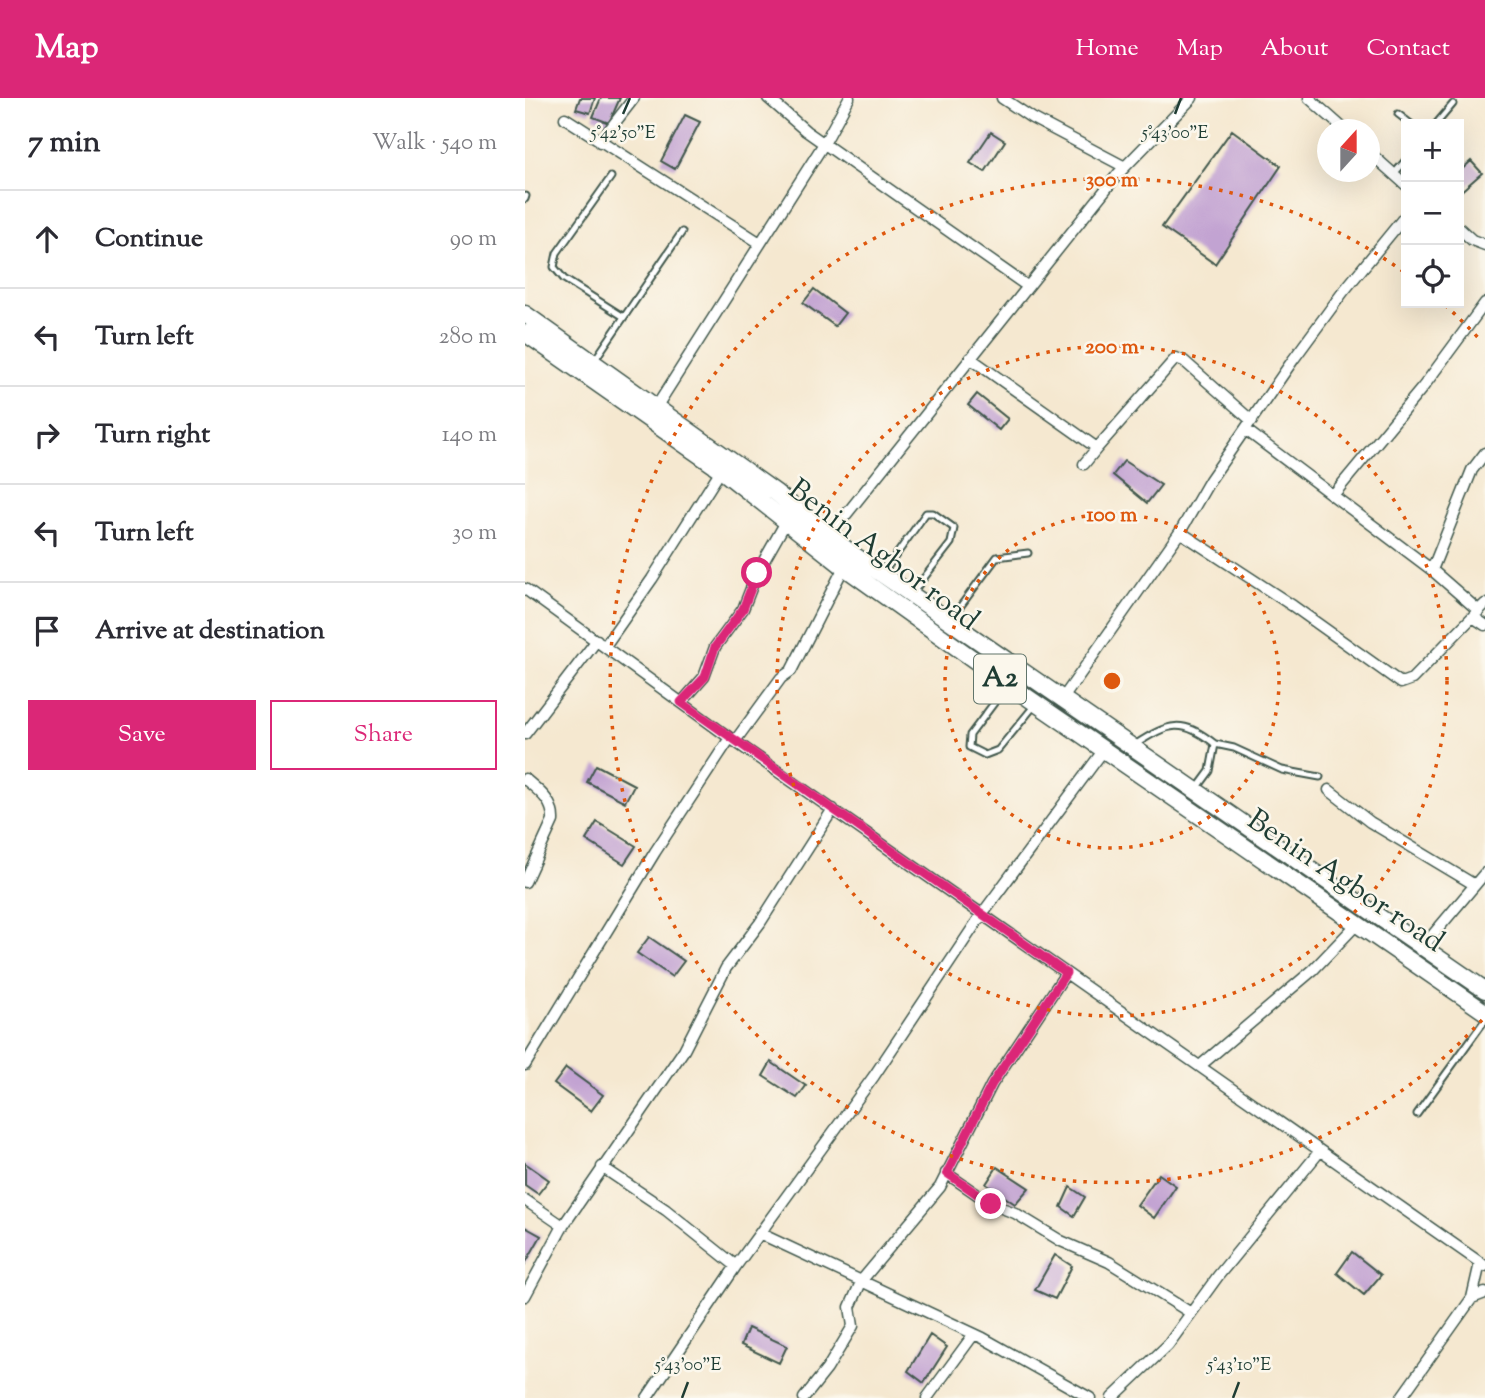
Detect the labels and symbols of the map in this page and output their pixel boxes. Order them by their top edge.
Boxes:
north arrow [1317,119,1380,182]
text: 5°42'50"E [589,121,656,147]
text: 5°43'00"E [1141,121,1208,147]
text: 300 m [1086,166,1139,196]
text: 200 m [1085,333,1140,363]
street label: Benin Agbor road [778,470,988,642]
text: 100 m [1087,501,1138,531]
route start [741,557,772,588]
road number: A2 [974,654,1026,704]
centre of rings [1100,669,1124,693]
street label: Benin Agbor road [1238,800,1452,964]
route end [975,1188,1006,1219]
text: 5°43'00"E [654,1353,721,1379]
text: 5°43'10"E [1206,1353,1271,1379]

